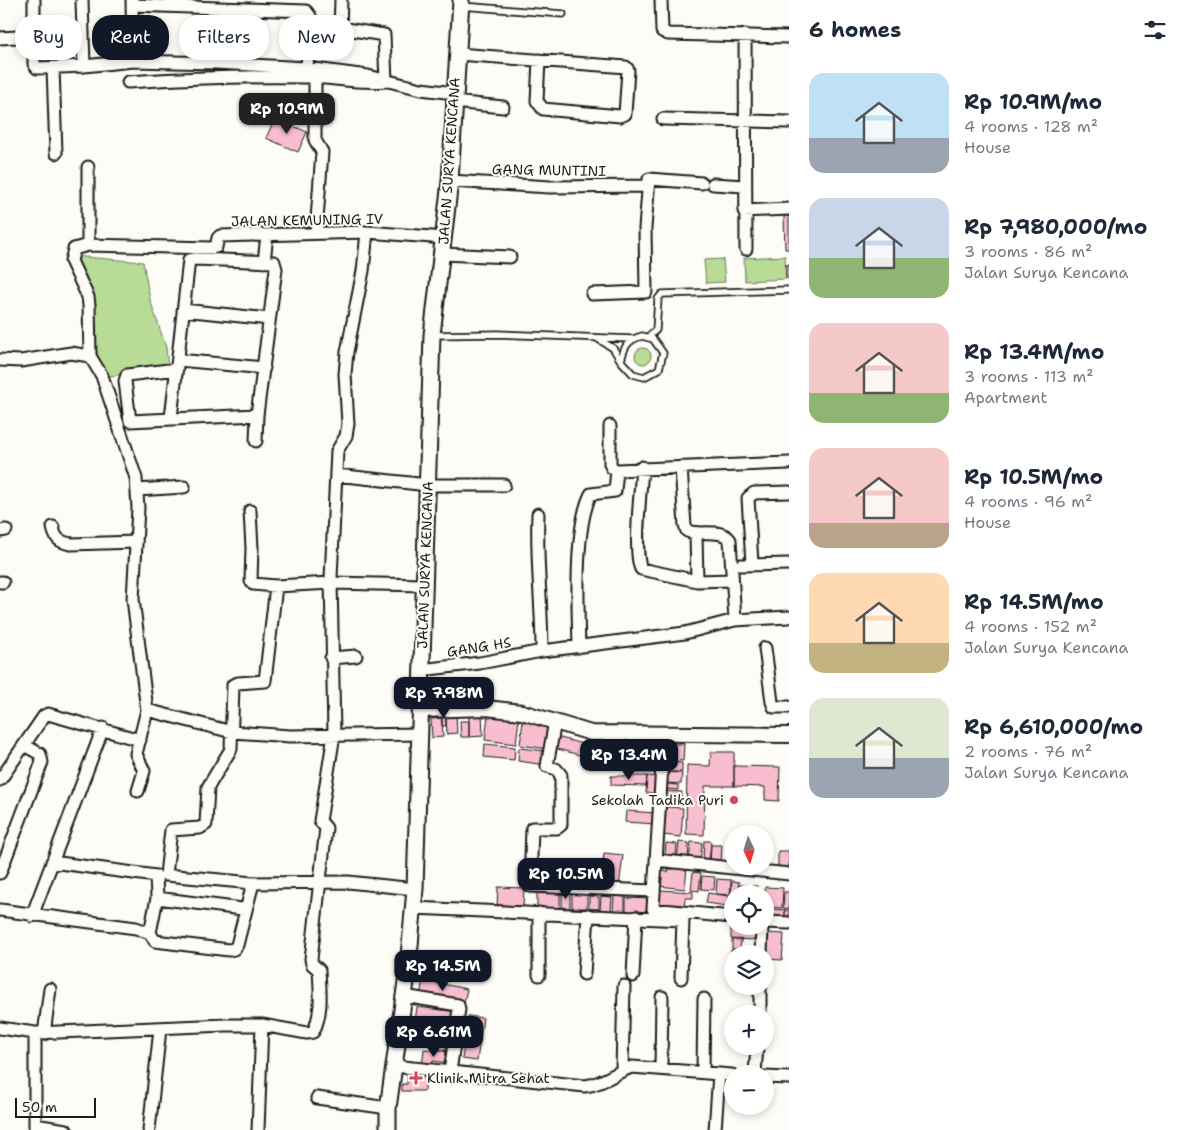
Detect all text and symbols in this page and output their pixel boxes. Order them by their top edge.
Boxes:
chip: Buy [15,15,82,60]
chip: Rent [92,15,169,60]
chip: Filters [179,15,269,60]
chip: New [279,15,354,60]
text: 6 homes [809,16,901,44]
icon: filters [1141,16,1169,44]
street label: JALAN SURYA KENCANA [434,77,464,245]
text: Rp 10.9M/mo [964,88,1102,116]
pin: Rp 10.9M [235,92,339,135]
icon: home [849,93,909,153]
text: Rp 10.9M [250,98,324,119]
text: 4 rooms · 128 m² [964,116,1098,137]
text: House [964,137,1011,158]
street label: GANG MUNTINI [492,160,607,180]
street label: JALAN KEMUNING IV [231,210,384,230]
text: Rp 7,980,000/mo [964,213,1147,241]
icon: home [849,218,909,278]
text: 3 rooms · 86 m² [964,241,1092,262]
text: Jalan Surya Kencana [964,262,1128,283]
text: Rp 13.4M/mo [964,338,1104,366]
icon: home [849,343,909,403]
text: 3 rooms · 113 m² [964,366,1094,387]
text: Apartment [964,387,1047,408]
text: Rp 10.5M/mo [964,463,1103,491]
icon: home [849,468,909,528]
street label: JALAN SURYA KENCANA [413,481,437,649]
text: 4 rooms · 96 m² [964,491,1092,512]
text: House [964,512,1011,533]
text: Rp 14.5M/mo [964,588,1104,616]
icon: home [849,593,909,653]
text: 4 rooms · 152 m² [964,616,1097,637]
street label: GANG HS [446,633,513,661]
text: Jalan Surya Kencana [964,637,1128,658]
pin: Rp 7.98M [392,676,496,719]
text: Rp 7.98M [405,682,483,703]
text: Rp 6,610,000/mo [964,713,1143,741]
icon: home [849,718,909,778]
pin: Rp 13.4M [577,738,681,781]
text: 2 rooms · 76 m² [964,741,1092,762]
text: Rp 13.4M [591,744,667,765]
text: Jalan Surya Kencana [964,762,1128,783]
place label: Sekolah Tadika Puri [591,791,724,809]
marker: Sekolah Tadika Puri [728,794,740,806]
north arrow [724,825,774,875]
map controls [724,825,774,1115]
pin: Rp 10.5M [514,858,618,900]
text: Rp 10.5M [529,863,603,884]
button: locate [724,885,774,935]
button: layers [724,945,774,995]
pin: Rp 14.5M [391,950,495,992]
text: Rp 14.5M [405,955,481,976]
button: + [724,1005,774,1055]
pin: Rp 6.61M [382,1016,486,1058]
text: Rp 6.61M [396,1021,472,1042]
button: − [724,1065,774,1115]
place label: Klinik Mitra Sehat [427,1069,550,1087]
marker: Klinik Mitra Sehat [409,1071,423,1085]
scale bar [15,1095,96,1118]
text: 50 m [22,1098,57,1116]

